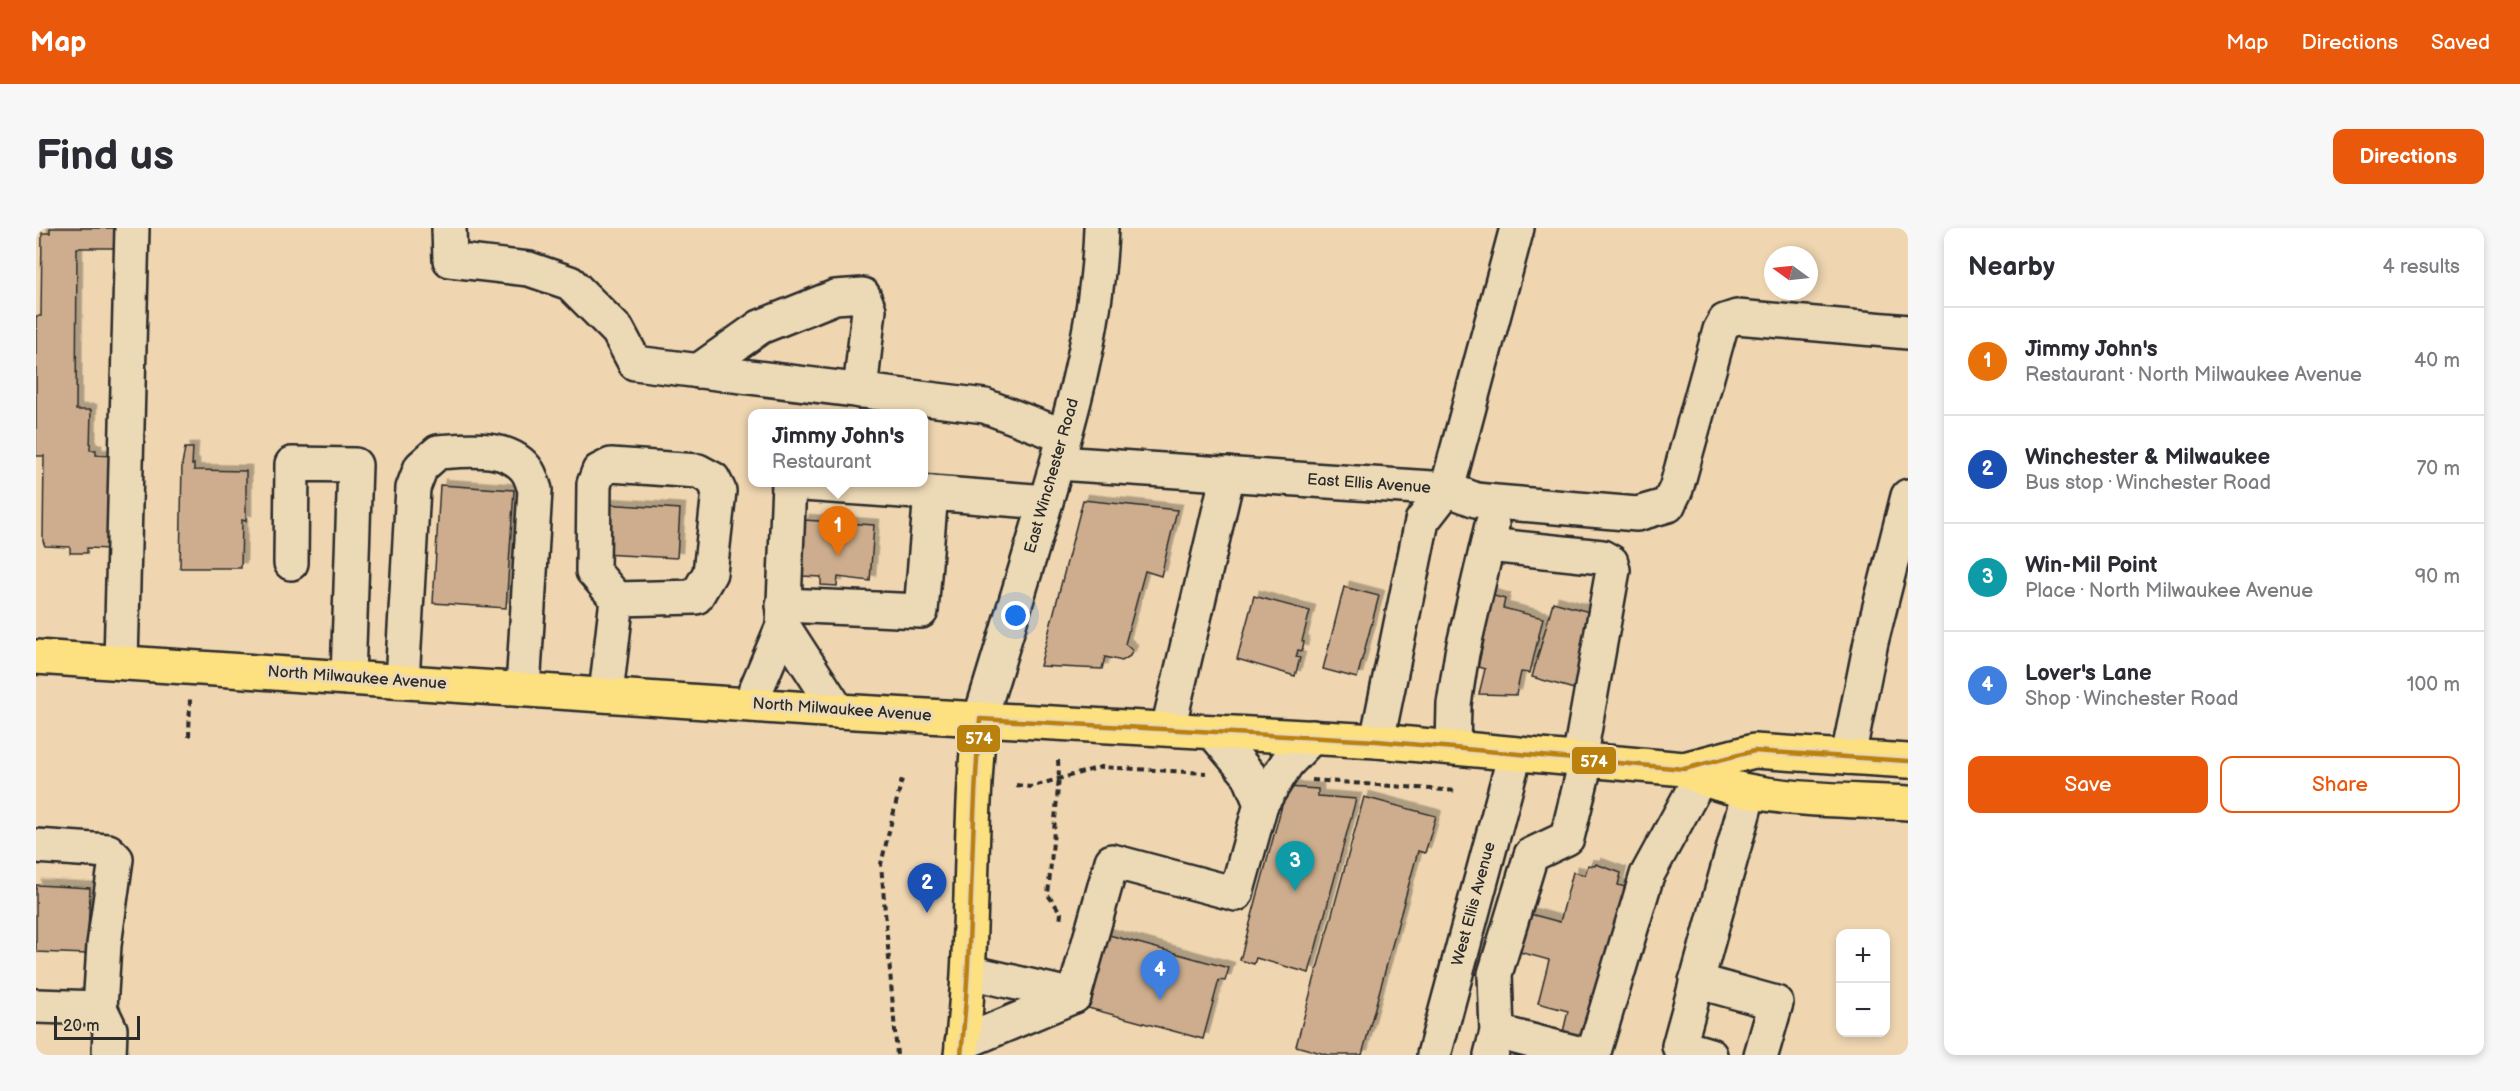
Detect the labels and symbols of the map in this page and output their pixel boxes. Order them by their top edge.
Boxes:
north arrow [1764,246,1818,300]
street label: East Winchester Road [1021,396,1083,556]
street label: East Ellis Avenue [1306,470,1432,498]
pin: 1 [818,506,858,556]
your location [1001,601,1030,630]
street label: North Milwaukee Avenue [267,662,448,694]
street label: North Milwaukee Avenue [752,694,933,726]
line badge: 574 [956,724,1001,753]
text: 574 [965,730,993,749]
line badge: 574 [1571,746,1617,775]
text: 574 [1580,753,1608,772]
street label: West Ellis Avenue [1448,839,1500,968]
pin: 3 [1276,842,1314,891]
pin: 2 [908,864,946,913]
pin: 4 [1140,950,1180,1000]
scale bar [54,1013,140,1040]

